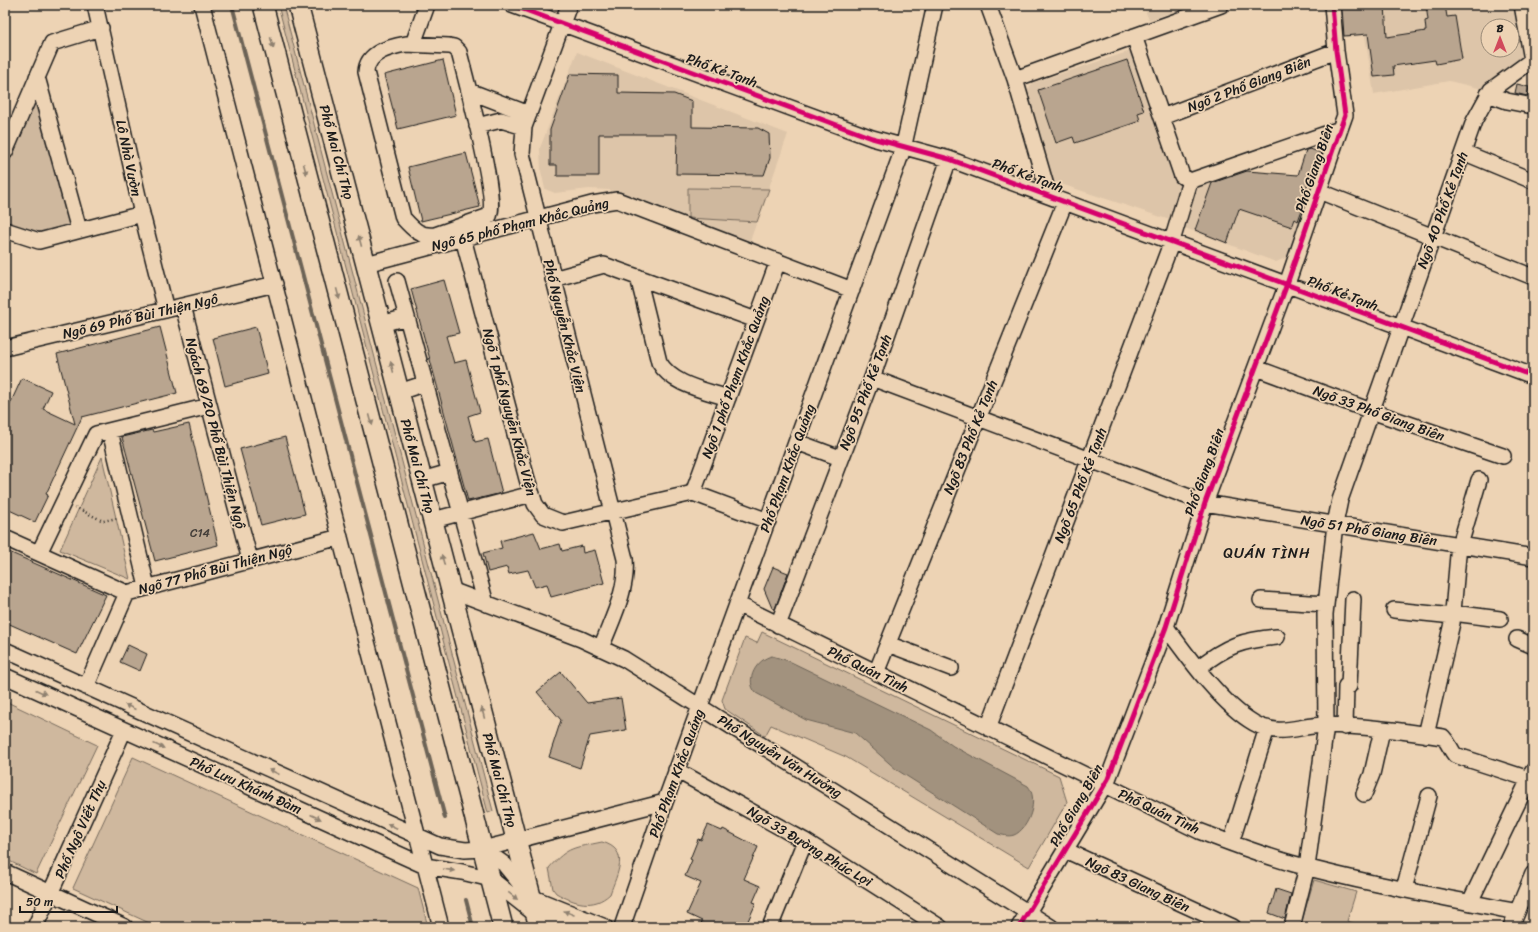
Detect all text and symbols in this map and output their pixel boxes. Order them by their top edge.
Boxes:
north arrow [1480,18,1520,58]
text: B [1497,19,1504,38]
one-way arrow [270,37,276,49]
street label: Phố Kẻ Tạnh [683,46,761,95]
street label: Ngõ 2 Phố Giang Biên [1184,49,1315,120]
street label: Phố Mai Chí Thọ [312,102,361,202]
street label: Lô Nhà Vườn [108,117,149,199]
street label: Phố Giang Biên [1288,120,1341,216]
street label: Ngõ 40 Phố Kẻ Tạnh [1410,148,1475,272]
street label: Phố Kẻ Tạnh [989,151,1067,200]
one-way arrow [303,162,309,175]
street label: Ngõ 65 phố Phạm Khắc Quảng [429,190,612,259]
one-way arrow [356,235,362,247]
street label: Phố Nguyễn Khắc Viện [536,257,593,396]
street label: Phố Kẻ Tạnh [1304,268,1382,318]
street label: Ngõ 69 Phố Bùi Thiện Ngô [60,286,221,347]
one-way arrow [335,289,341,301]
street label: Ngõ 1 phố Phạm Khắc Quảng [694,292,777,462]
street label: Ngõ 1 phố Nguyễn Khắc Viện [475,325,544,499]
street label: Ngõ 95 Phố Kẻ Tạnh [832,330,899,454]
street label: Ngách 69/20 Phố Bùi Thiện Ngộ [178,335,253,532]
one-way arrow [389,361,395,373]
street label: Ngõ 83 Phố Kẻ Tạnh [936,376,1005,498]
street label: Ngõ 33 Phố Giang Biên [1309,378,1449,449]
street label: Phố Phạm Khắc Quảng [753,400,822,536]
one-way arrow [368,414,374,426]
street label: Phố Mai Chí Thọ [393,416,442,516]
street label: Ngõ 65 Phố Kẻ Tạnh [1047,424,1114,547]
street label: Phố Giang Biên [1177,424,1232,520]
street label: Ngõ 51 Phố Giang Biên [1299,507,1439,554]
house number: C14 [190,522,211,544]
street label: Ngõ 77 Phố Bùi Thiện Ngộ [135,537,296,602]
district label: QUÁN TÌNH [1223,540,1311,566]
one-way arrow [440,554,446,566]
street label: Phố Quán Tình [823,639,913,700]
one-way arrow [35,689,46,695]
one-way arrow [124,704,136,710]
street label: Phố Phạm Khắc Quảng [642,705,711,841]
one-way arrow [480,707,486,719]
street label: Phố Nguyễn Văn Hưởng [712,708,847,805]
street label: Phố Mai Chí Thọ [475,730,524,830]
one-way arrow [153,743,165,749]
street label: Phố Lưu Khánh Đàm [186,750,306,821]
street label: Phố Giang Biên [1043,759,1110,851]
one-way arrow [268,769,280,775]
street label: Phố Ngô Viết Thụ [48,775,114,883]
street label: Phố Quán Tình [1114,782,1204,841]
street label: Ngõ 33 Đường Phúc Lợi [742,799,878,894]
one-way arrow [310,814,321,820]
one-way arrow [386,822,398,828]
street label: Ngõ 83 Giang Biên [1081,849,1195,920]
one-way arrow [443,867,455,873]
scale bar [20,888,117,914]
text: 50 m [26,891,53,913]
one-way arrow [507,892,518,901]
one-way arrow [562,909,574,915]

